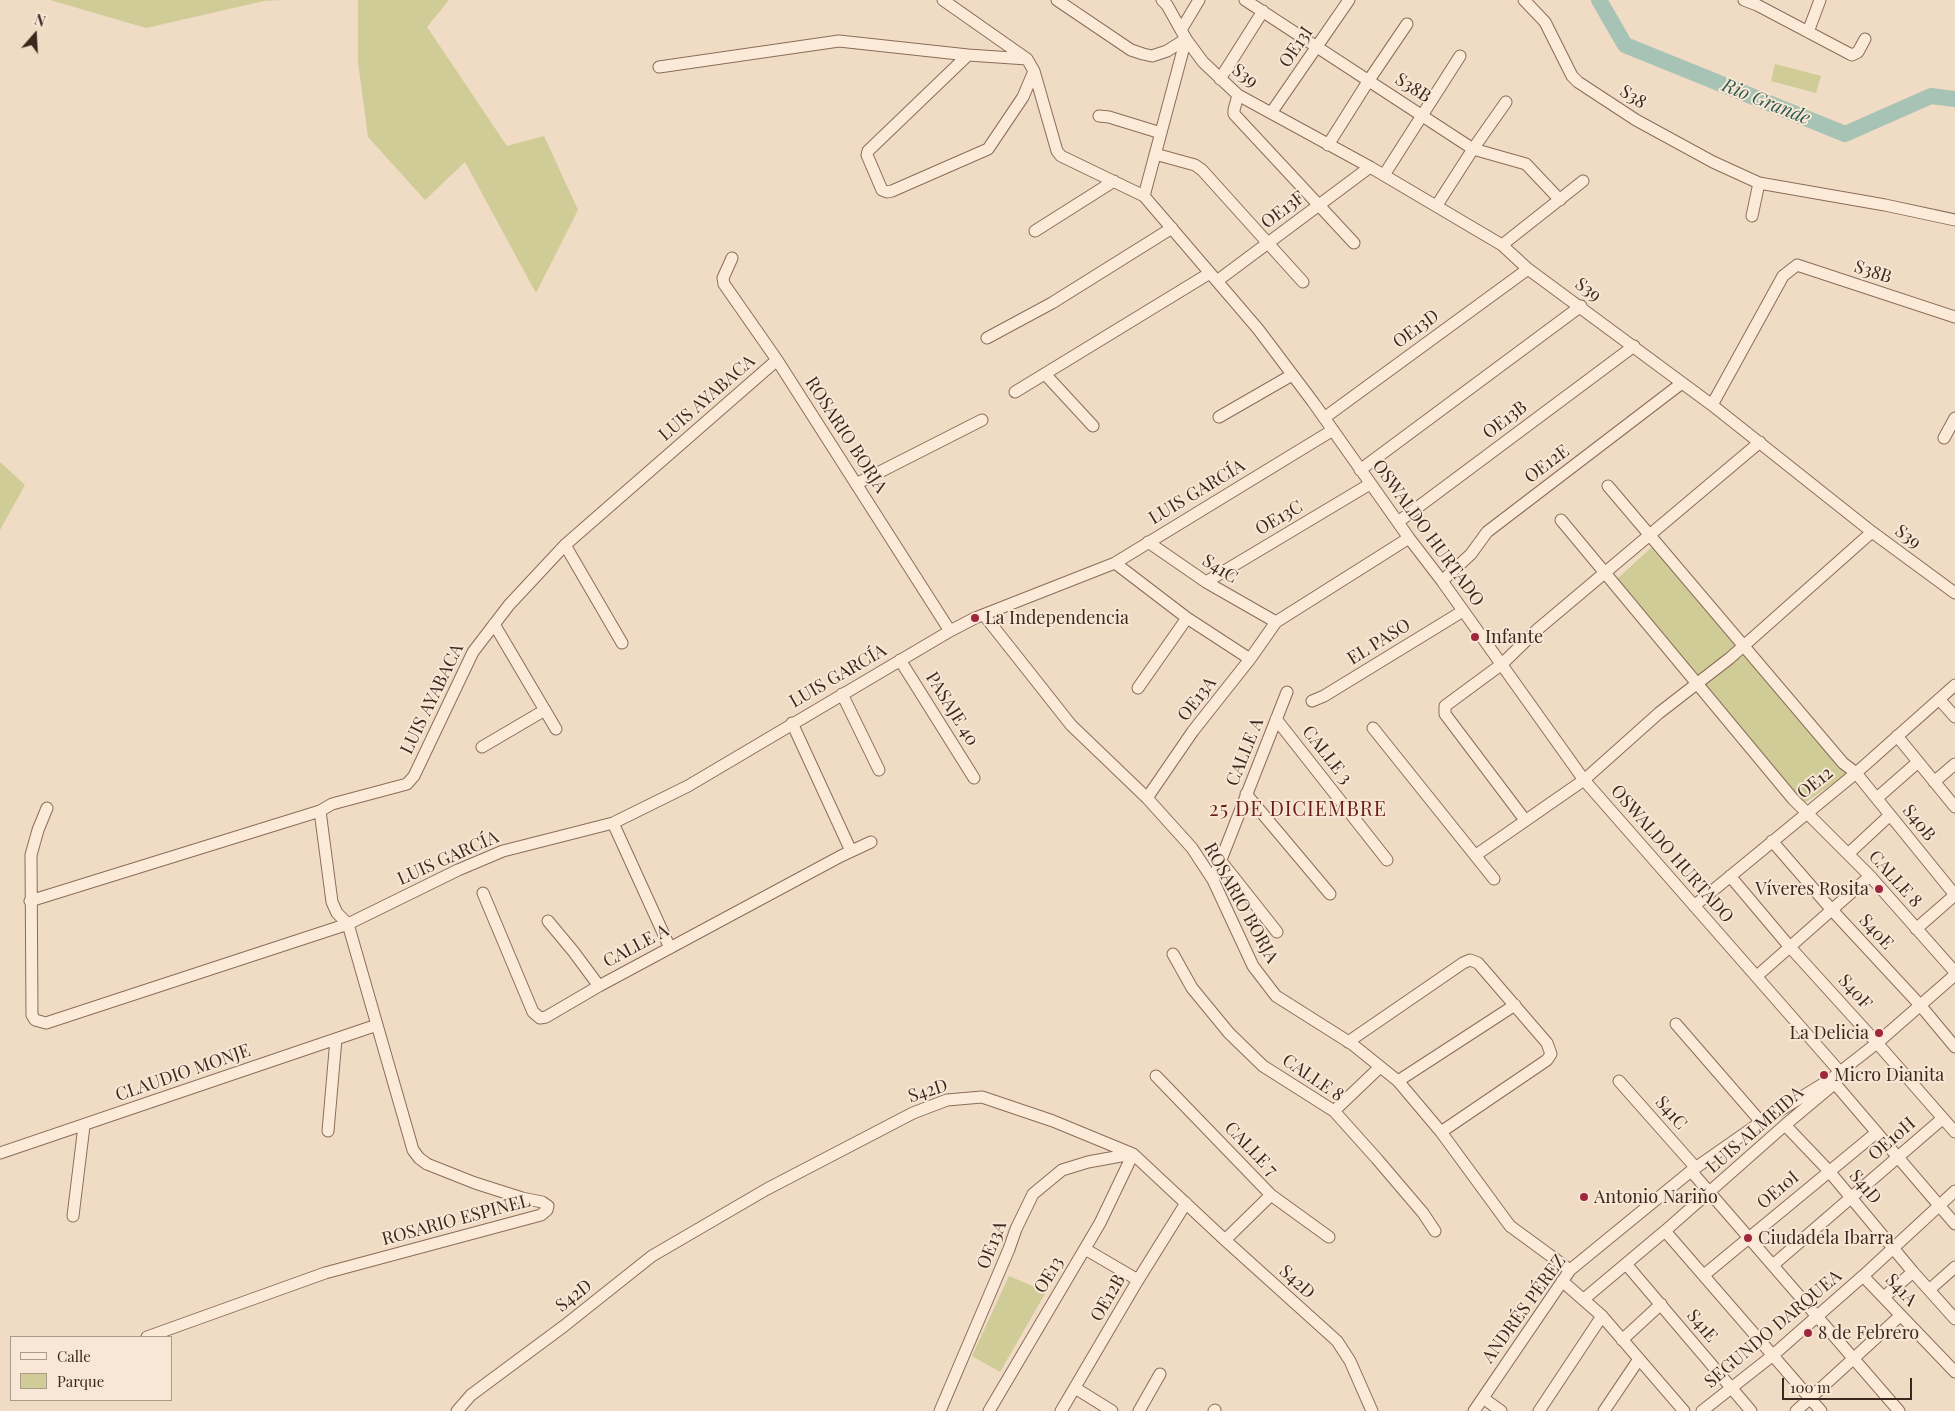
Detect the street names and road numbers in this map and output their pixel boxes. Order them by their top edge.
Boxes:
street label: OE13I [1275,22,1317,72]
street label: S39 [1228,59,1262,93]
street label: S38B [1391,68,1435,108]
street label: S38 [1616,81,1650,113]
street label: OE13F [1257,187,1309,233]
street label: S38B [1851,256,1895,288]
street label: S39 [1571,273,1605,307]
street label: OE13D [1389,305,1443,353]
street label: LUIS AYABACA [655,350,759,446]
street label: ROSARIO BORJA [800,373,892,497]
street label: OE13B [1479,396,1531,444]
street label: OE12E [1520,440,1574,488]
street label: LUIS GARCÍA [1145,455,1249,529]
street label: OSWALDO HURTADO [1368,456,1488,610]
street label: OE13C [1252,496,1306,540]
street label: S39 [1891,520,1925,554]
street label: S41C [1198,550,1242,588]
street label: EL PASO [1344,614,1414,670]
street label: LUIS AYABACA [396,640,468,758]
street label: LUIS GARCÍA [786,640,890,712]
street label: PASAJE 40 [921,668,983,750]
street label: OE13A [1173,673,1221,725]
street label: CALLE A [1222,715,1268,789]
street label: CALLE 3 [1298,722,1356,788]
street label: OE12 [1793,762,1837,804]
street label: OSWALDO HURTADO [1606,781,1738,927]
street label: S40B [1898,800,1940,846]
street label: LUIS GARCÍA [394,826,502,890]
street label: ROSARIO BORJA [1199,839,1283,967]
street label: CALLE 8 [1864,846,1926,912]
street label: S40E [1854,910,1898,954]
street label: CALLE A [599,920,673,972]
street label: S40F [1834,970,1876,1014]
street label: CLAUDIO MONJE [113,1040,253,1106]
street label: CALLE 8 [1278,1050,1348,1106]
street label: S42D [906,1075,950,1107]
street label: LUIS ALMEIDA [1702,1082,1808,1178]
street label: S41C [1650,1092,1692,1134]
street label: OE10H [1864,1113,1920,1165]
street label: CALLE 7 [1220,1117,1282,1181]
street label: S41D [1844,1165,1886,1209]
street label: OE10I [1753,1166,1803,1214]
street label: ROSARIO ESPINEL [379,1190,533,1250]
street label: OE13A [973,1218,1011,1272]
street label: ANDRÉS PÉREZ [1478,1251,1570,1367]
street label: OE13 [1030,1253,1068,1297]
street label: S42D [1275,1261,1319,1303]
street label: SEGUNDO DARQUEA [1700,1265,1846,1393]
street label: S41A [1881,1269,1921,1311]
street label: OE12B [1086,1271,1130,1325]
street label: S42D [551,1275,597,1317]
street label: S41E [1682,1305,1722,1347]

